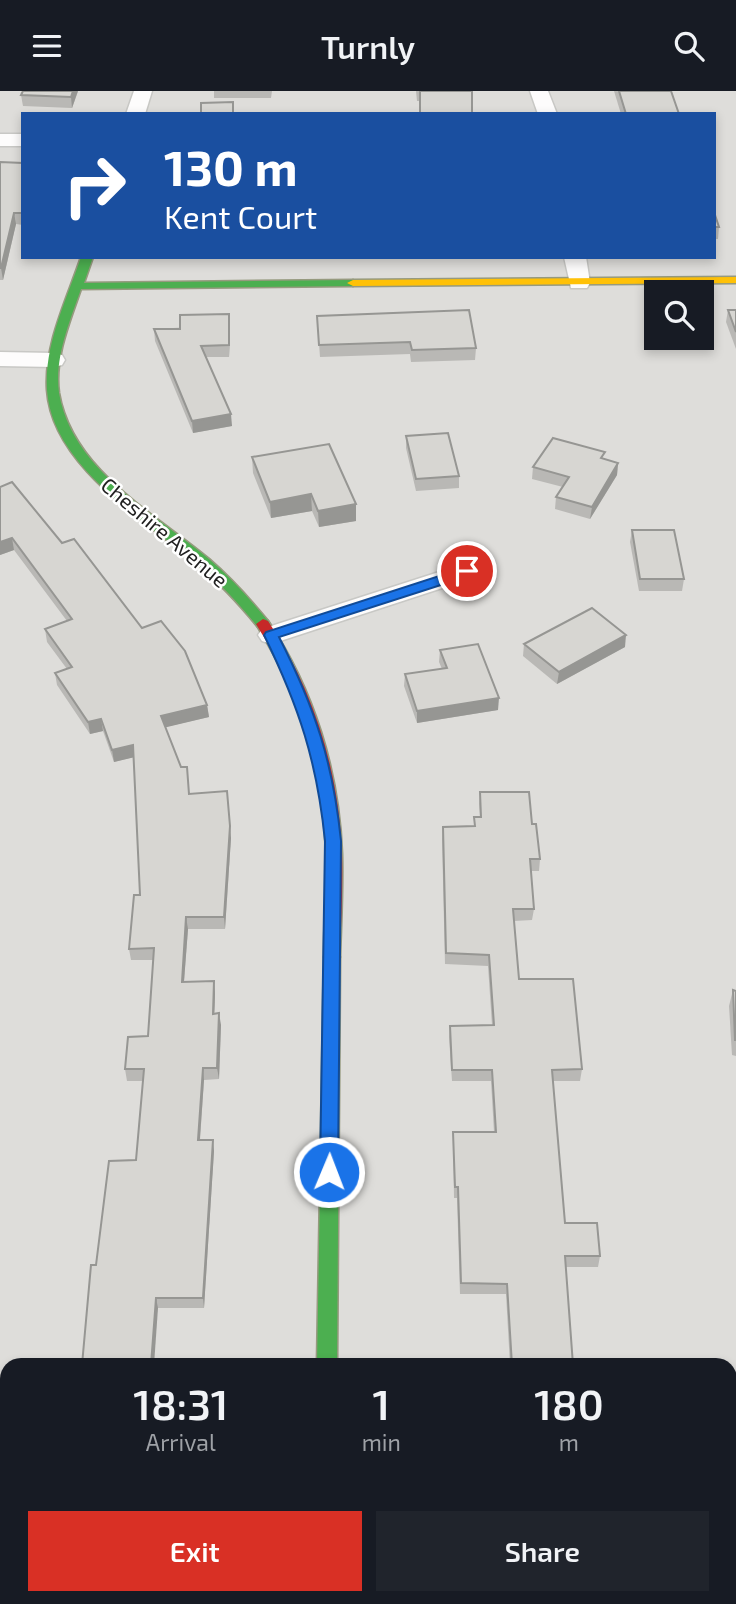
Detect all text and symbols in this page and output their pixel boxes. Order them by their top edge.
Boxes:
icon: menu [28,27,66,65]
text: Turnly [321,27,415,65]
icon: search [670,27,708,65]
text: 130 m [164,137,298,196]
icon: right [49,140,140,231]
text: Kent Court [164,197,317,235]
map controls [644,280,714,350]
button: search [644,280,714,350]
street label: Cheshire Avenue [97,472,233,592]
pin [437,541,497,601]
icon: arrive [448,552,486,590]
position arrow [292,1135,366,1209]
text: 18:31 [133,1378,228,1428]
text: 1 [373,1378,390,1428]
text: 180 [534,1378,604,1428]
text: Arrival [146,1428,216,1456]
text: min [362,1428,401,1456]
text: m [559,1428,579,1456]
button: Exit [28,1511,362,1591]
button: Share [376,1511,709,1591]

